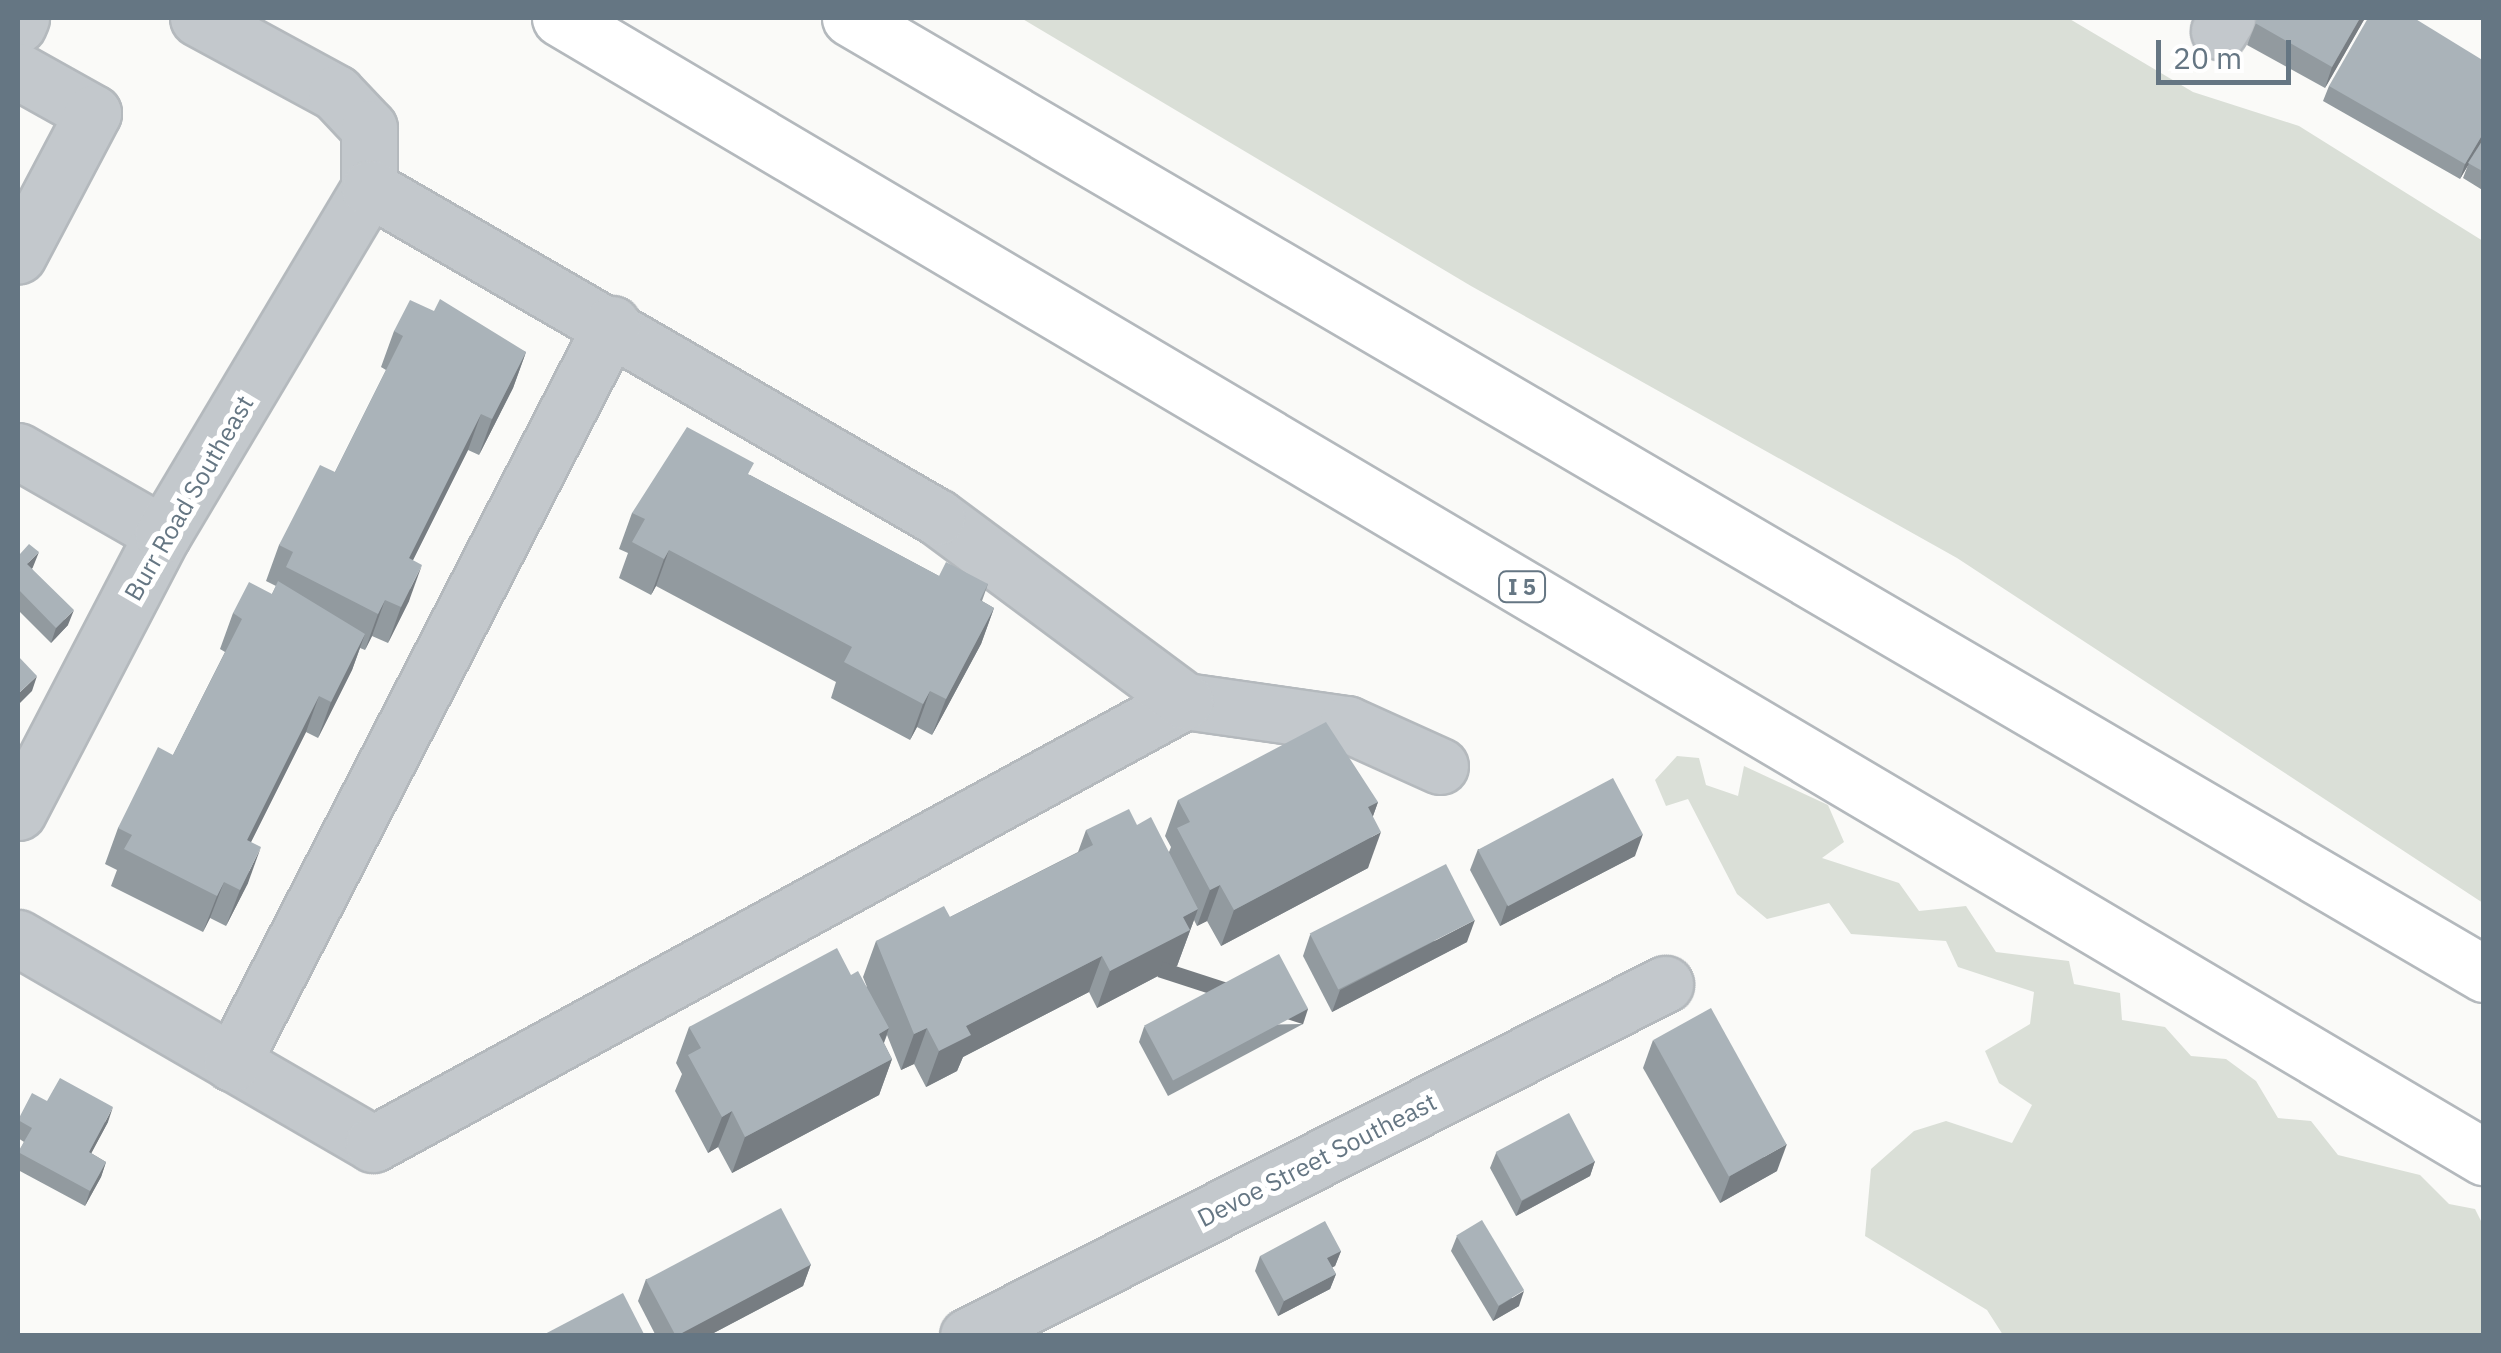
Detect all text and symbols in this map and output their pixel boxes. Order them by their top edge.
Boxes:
scale bar [2161,20,2296,82]
text: 20 m [2173,38,2242,77]
street label: Burr Road Southeast [118,390,260,606]
road number: I 5 [1497,570,1547,604]
street label: Devoe Street Southeast [1193,1087,1441,1233]

